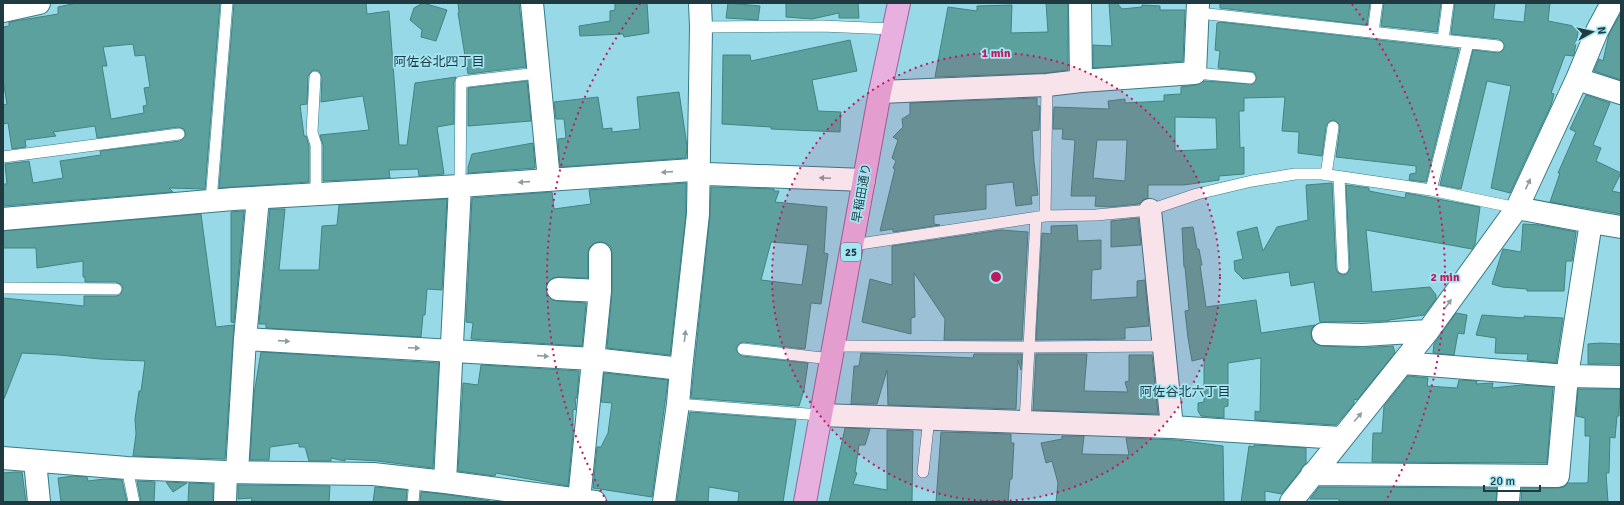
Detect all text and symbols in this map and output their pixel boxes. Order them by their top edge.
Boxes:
north arrow [1572,12,1612,52]
text: N [1594,26,1608,35]
text: 1 min [982,46,1011,61]
district label: 阿佐谷北四丁目 [393,54,485,70]
street label: 早稲田通り [849,162,875,224]
one-way arrow [661,168,673,175]
one-way arrow [818,175,831,181]
one-way arrow [518,178,530,185]
one-way arrow [1525,179,1531,190]
road number: 25 [841,243,861,261]
centre of rings [989,270,1003,284]
text: 2 min [1431,270,1460,285]
one-way arrow [1444,298,1452,309]
one-way arrow [682,330,688,342]
one-way arrow [278,338,290,345]
one-way arrow [408,345,421,351]
one-way arrow [537,352,549,359]
district label: 阿佐谷北六丁目 [1139,384,1231,400]
one-way arrow [1354,411,1363,422]
scale bar [1484,467,1540,493]
text: 20 m [1490,474,1515,489]

